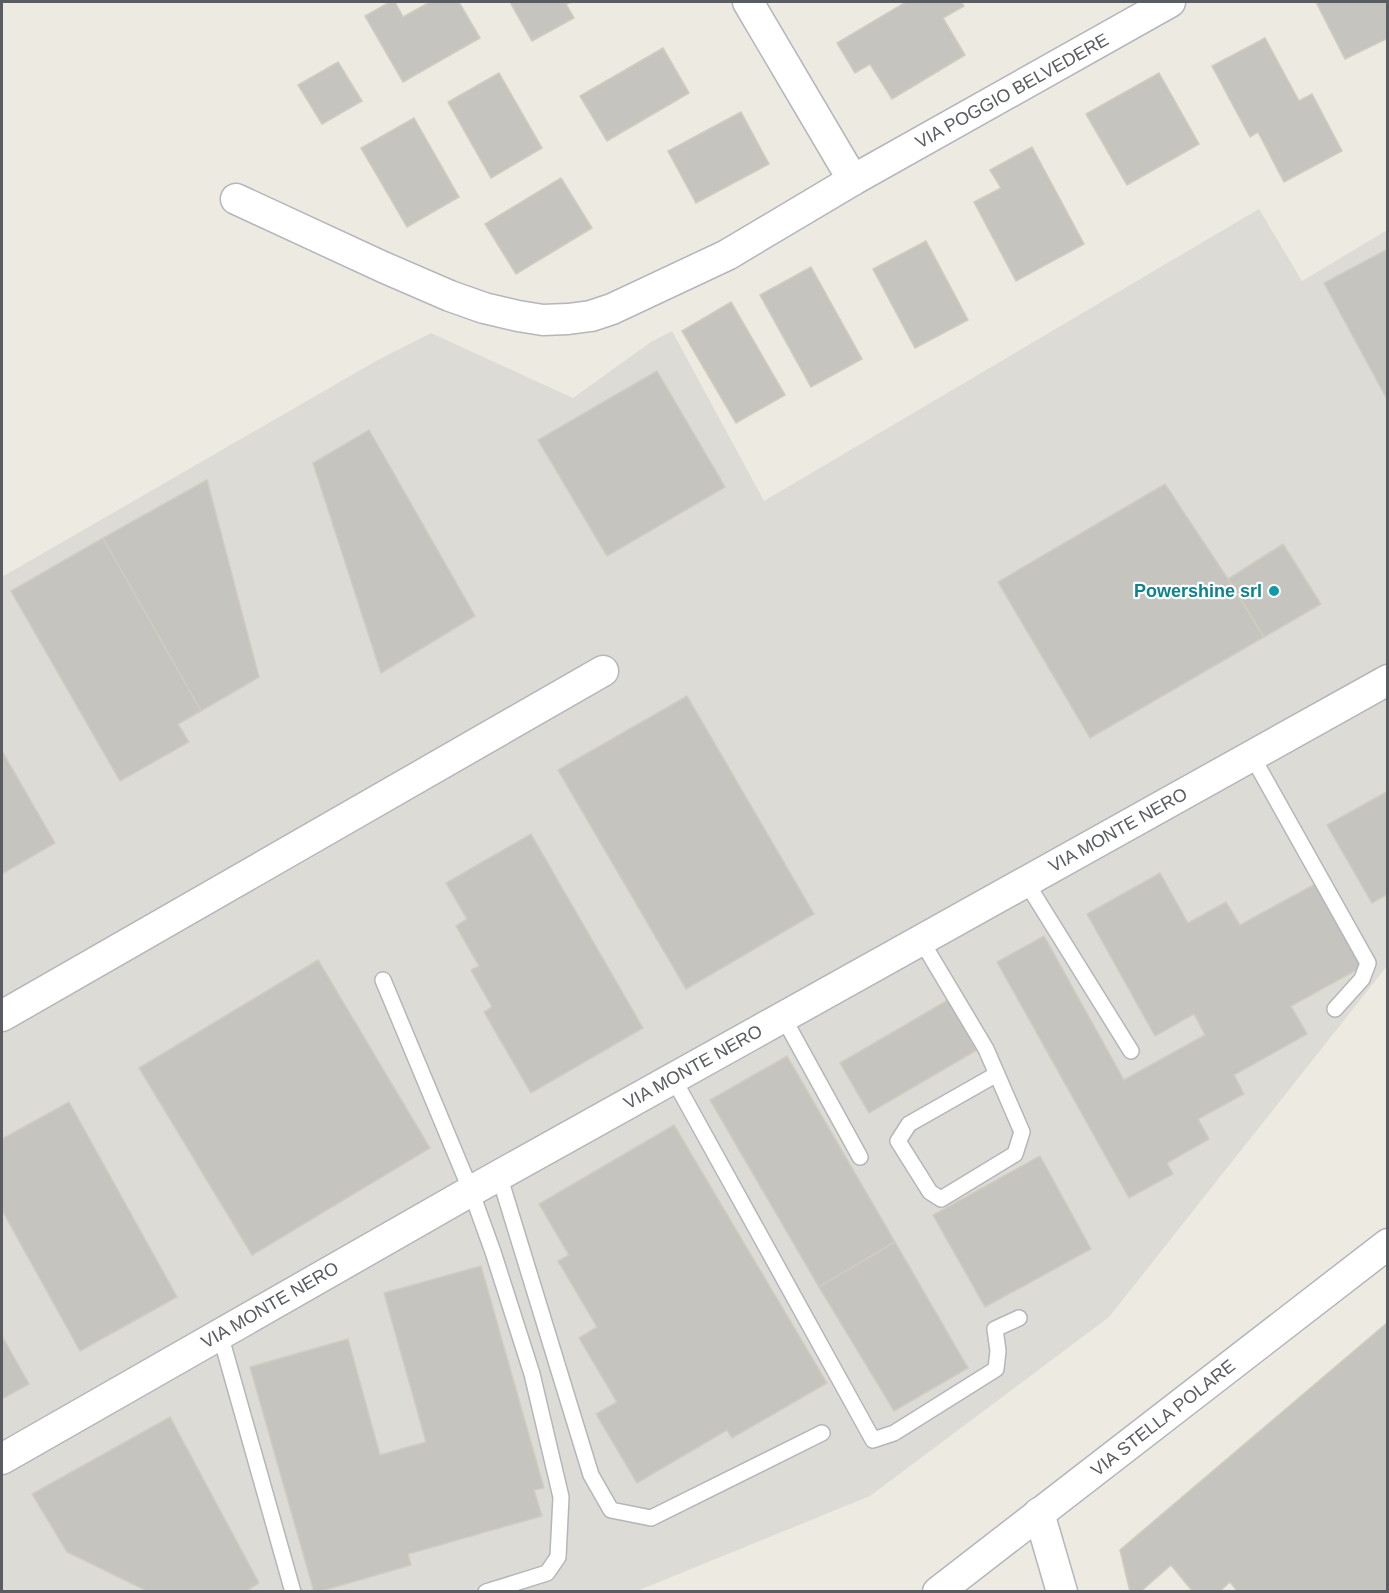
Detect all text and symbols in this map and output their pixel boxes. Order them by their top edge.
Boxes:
street label: VIA POGGIO BELVEDERE [912,29,1112,153]
place label: Powershine srl [1134,581,1262,601]
marker: Powershine srl [1267,584,1281,598]
street label: VIA MONTE NERO [1045,784,1191,876]
street label: VIA MONTE NERO [620,1021,766,1113]
street label: VIA MONTE NERO [198,1258,342,1352]
street label: VIA STELLA POLARE [1087,1356,1239,1480]

